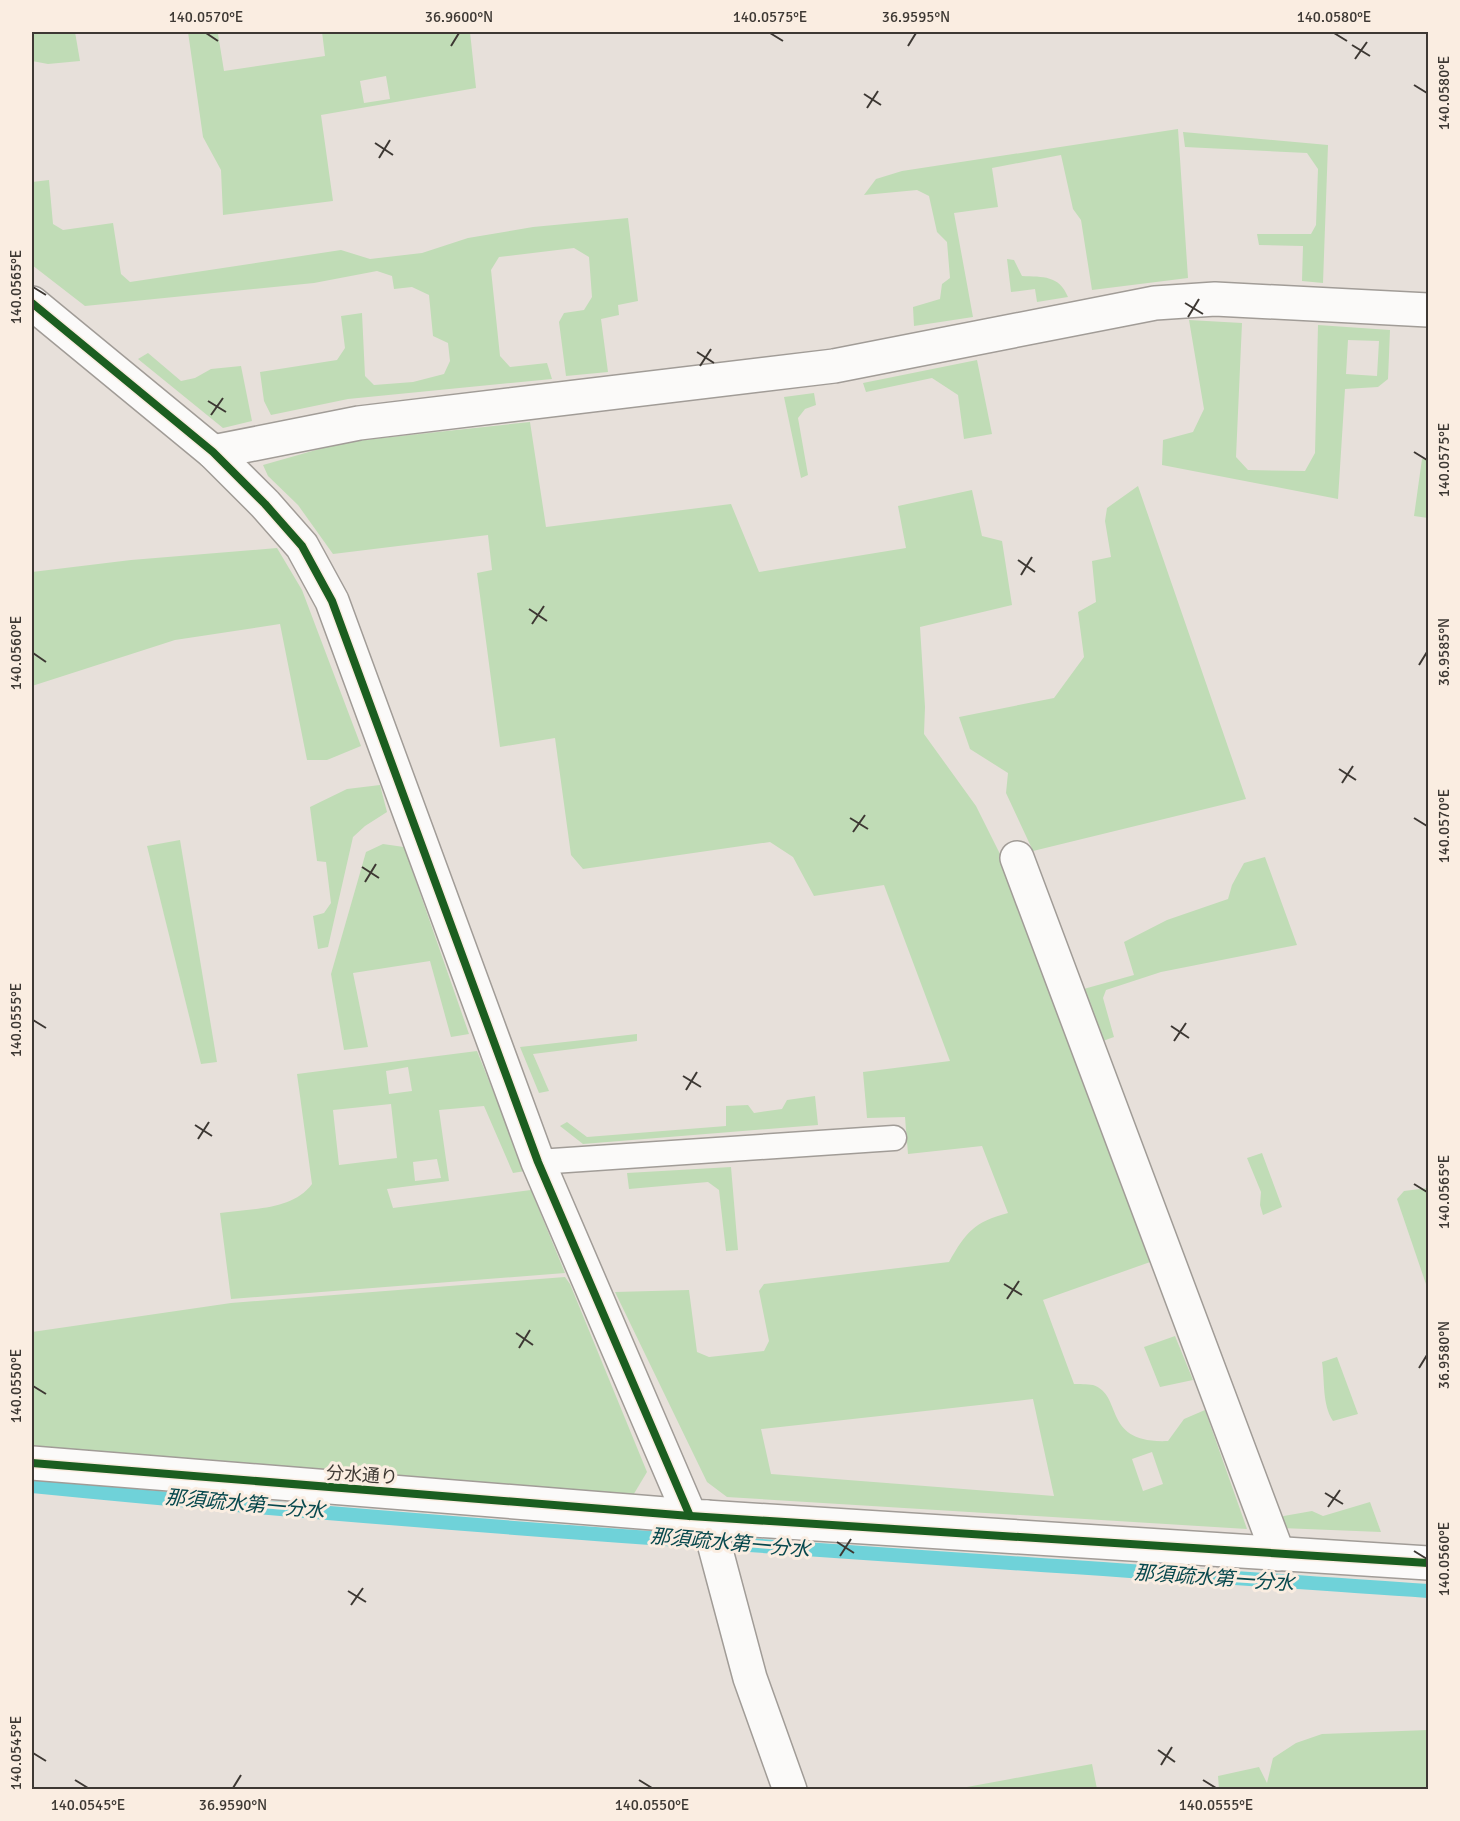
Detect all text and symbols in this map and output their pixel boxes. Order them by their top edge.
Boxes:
text: 140.0570°E [169,8,243,26]
text: 36.9600°N [425,8,493,26]
text: 140.0575°E [733,8,807,26]
text: 36.9595°N [882,8,950,26]
text: 140.0580°E [1297,8,1371,26]
text: 140.0580°E [1435,56,1453,130]
text: 140.0565°E [7,250,25,324]
text: 140.0575°E [1435,423,1453,497]
text: 140.0560°E [7,616,25,690]
text: 36.9585°N [1435,618,1453,686]
text: 140.0570°E [1435,789,1453,863]
text: 140.0555°E [7,983,25,1057]
text: 140.0565°E [1435,1155,1453,1229]
text: 36.9580°N [1435,1321,1453,1389]
text: 140.0550°E [7,1349,25,1423]
street label: 分水通り [325,1462,399,1488]
water label: 那須疏水第一分水 [164,1485,328,1524]
text: 140.0560°E [1435,1522,1453,1596]
water label: 那須疏水第一分水 [649,1524,813,1563]
water label: 那須疏水第一分水 [1133,1560,1297,1596]
text: 140.0545°E [7,1716,25,1790]
text: 140.0545°E [51,1796,125,1814]
text: 36.9590°N [199,1796,267,1814]
text: 140.0550°E [615,1796,689,1814]
text: 140.0555°E [1179,1796,1253,1814]

